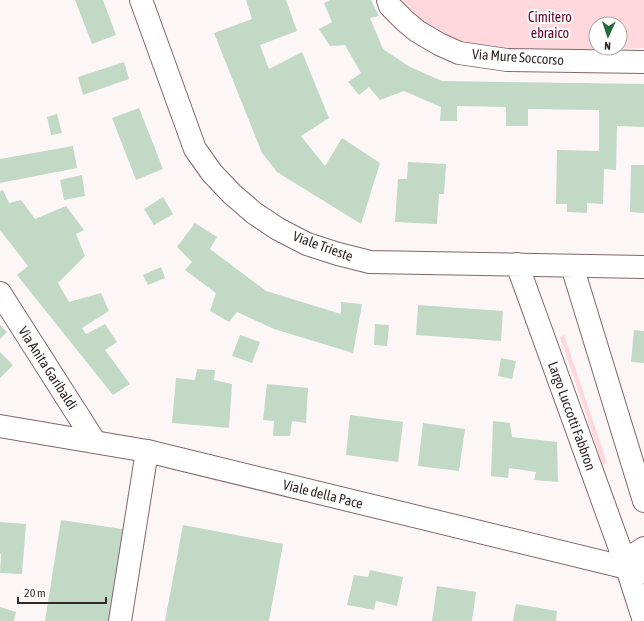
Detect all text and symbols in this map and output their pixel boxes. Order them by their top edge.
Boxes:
park label: Cimitero ebraico [528,9,572,41]
north arrow [588,16,628,56]
text: N [604,40,611,52]
street label: Via Mure Soccorso [471,46,565,68]
street label: Viale Trieste [291,228,355,264]
street label: Via Anita Garibaldi [15,324,81,412]
street label: Largo Luccotti Fabbron [545,359,599,473]
street label: Viale della Pace [281,476,365,512]
scale bar [18,579,106,605]
text: 20 m [24,586,46,600]

